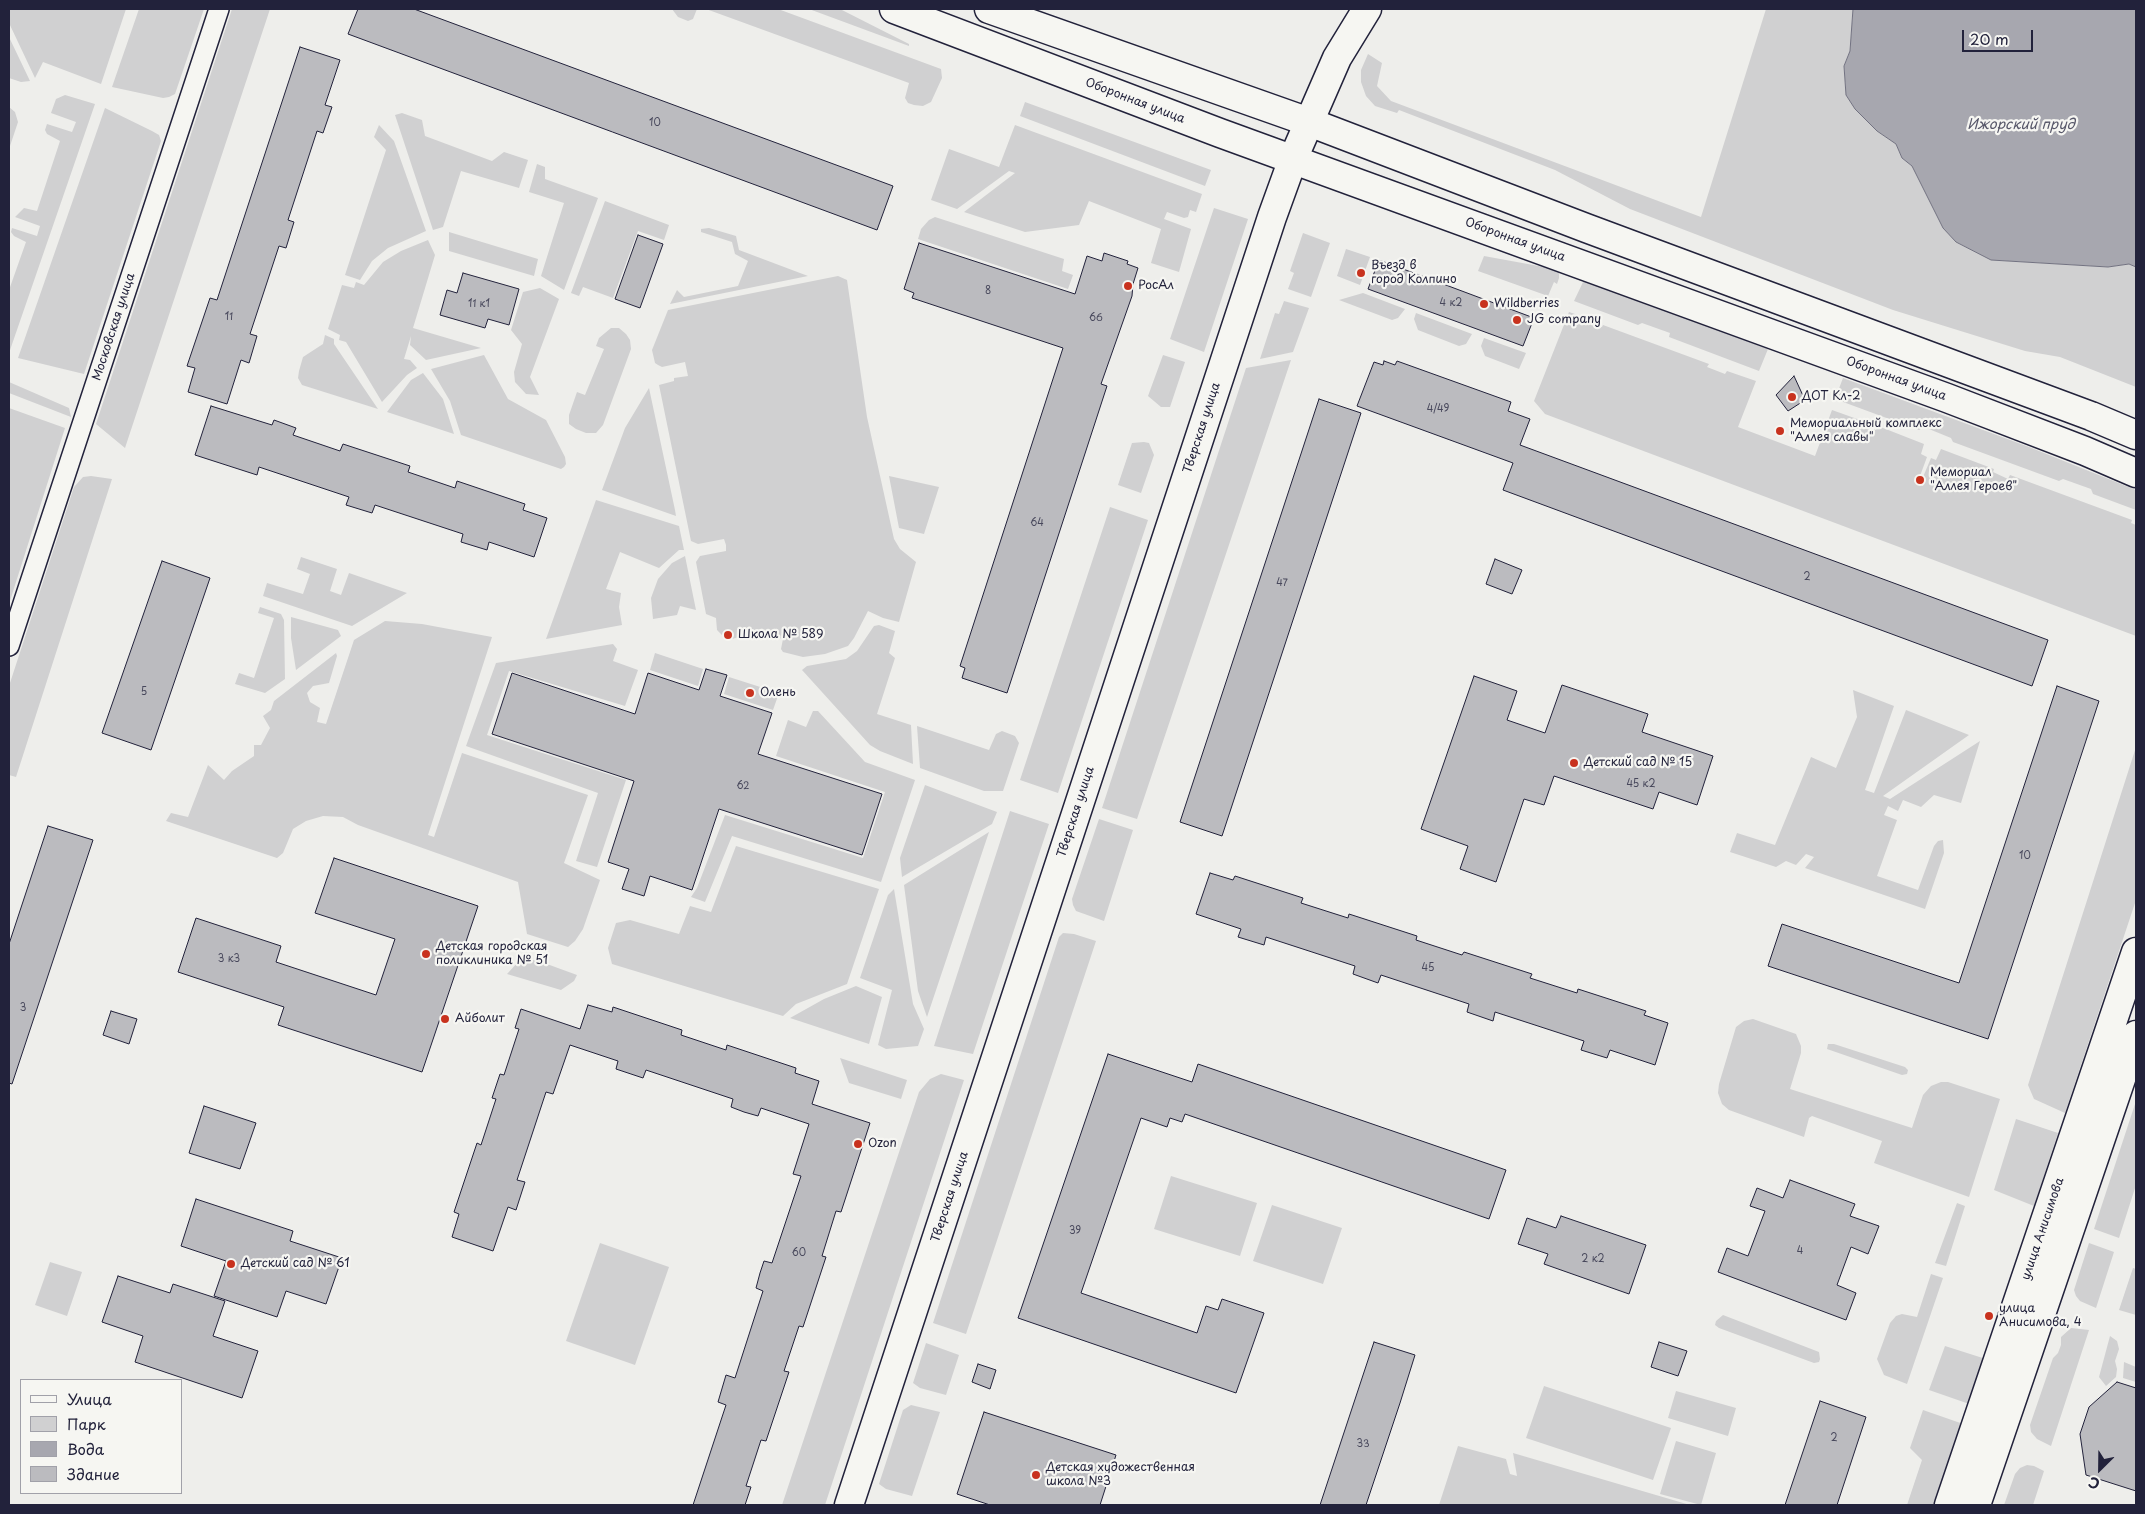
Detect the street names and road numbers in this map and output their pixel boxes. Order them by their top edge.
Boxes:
street label: Оборонная улица [1083,75,1187,127]
street label: Оборонная улица [1463,215,1567,265]
street label: Московская улица [90,271,138,383]
street label: Оборонная улица [1844,354,1948,404]
street label: Тверская улица [1181,381,1223,475]
street label: Тверская улица [1055,765,1097,859]
street label: Тверская улица [929,1150,971,1244]
street label: улица Анисимова [2019,1176,2067,1282]

